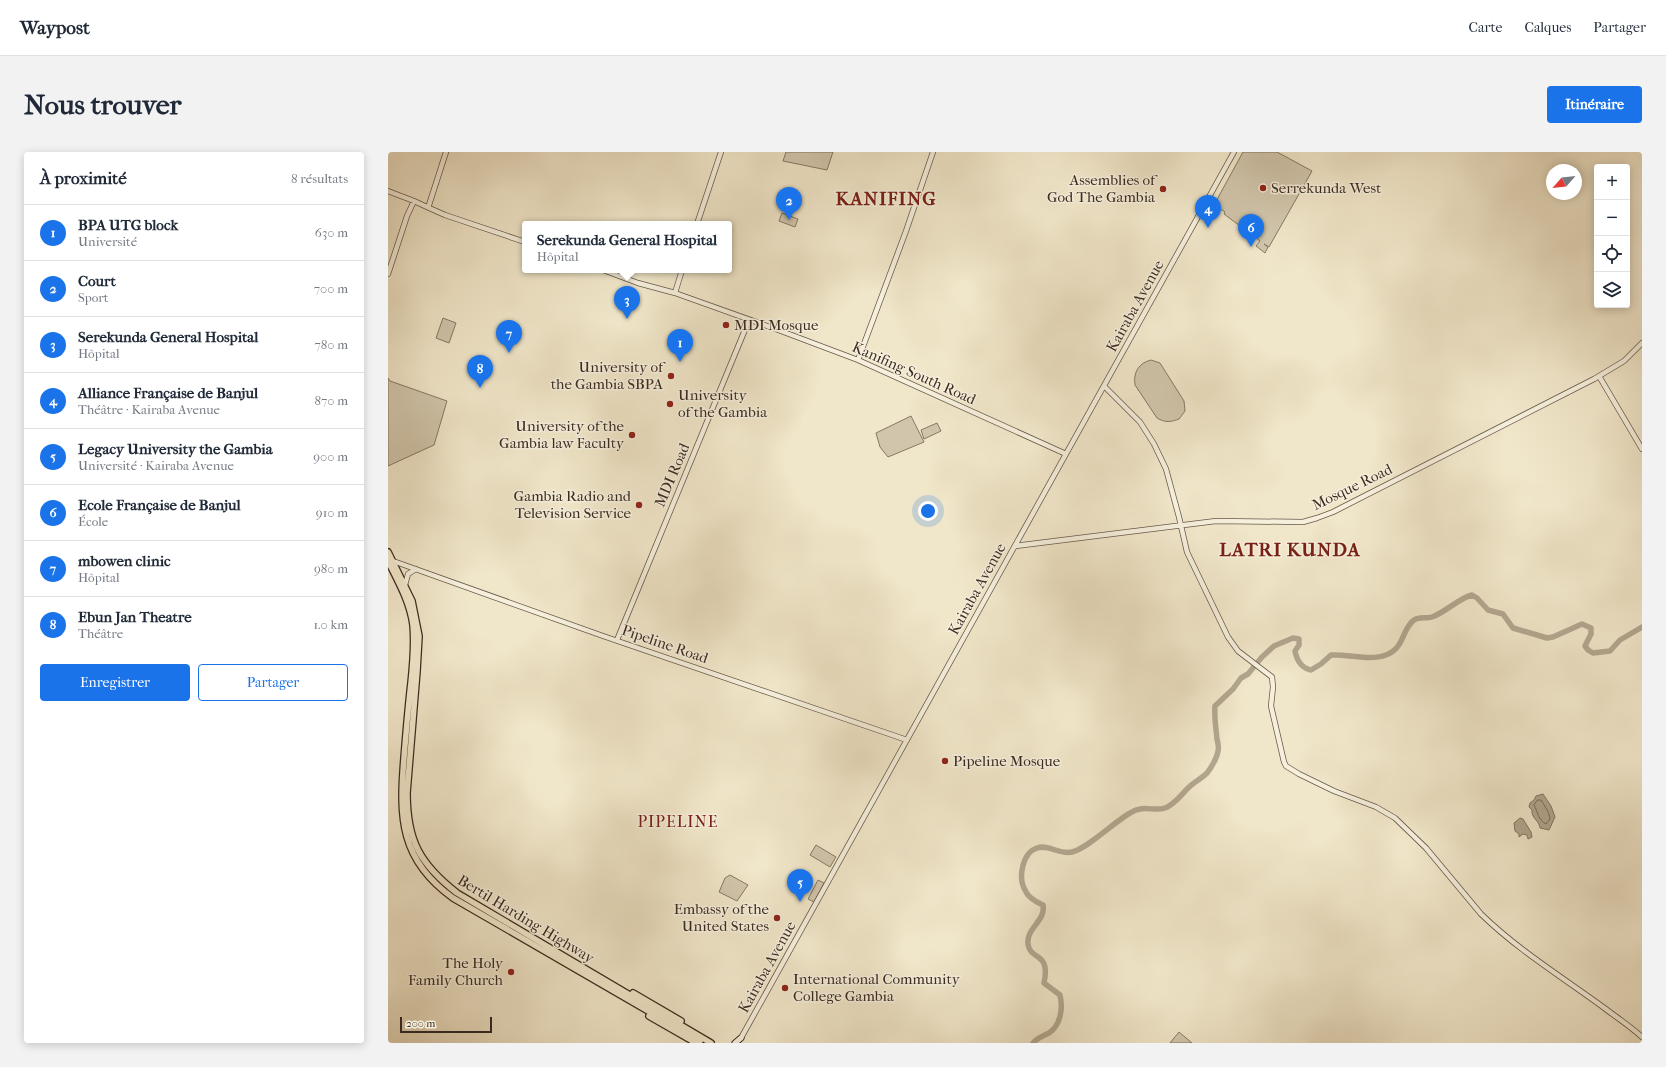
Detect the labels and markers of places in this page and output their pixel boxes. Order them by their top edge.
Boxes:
place label: Assemblies of God The Gambia [1047,171,1158,206]
place label: Serrekunda West [1271,179,1382,197]
marker: Serrekunda West [1258,183,1268,193]
marker: Assemblies of God The Gambia [1158,184,1168,194]
pin: 2 [776,187,802,220]
pin: 4 [1195,195,1221,228]
pin: 6 [1238,214,1264,247]
pin: 3 [614,286,640,319]
place label: MDI Mosque [734,316,819,334]
pin: 7 [496,320,522,353]
marker: MDI Mosque [721,320,731,330]
pin: 1 [667,329,693,362]
pin: 8 [467,355,493,388]
place label: University of the Gambia SBPA [551,358,666,393]
marker: University of the Gambia SBPA [666,371,676,381]
place label: University of the Gambia [678,386,768,421]
marker: University of the Gambia [665,399,675,409]
place label: University of the Gambia law Faculty [499,417,625,452]
marker: University of the Gambia law Faculty [627,430,637,440]
place label: Gambia Radio and Television Service [514,487,632,522]
marker: Gambia Radio and Television Service [634,500,644,510]
place label: Pipeline Mosque [953,752,1061,770]
marker: Pipeline Mosque [940,756,950,766]
pin: 5 [787,869,813,902]
place label: Embassy of the United States [674,900,770,935]
marker: Embassy of the United States [772,913,782,923]
place label: The Holy Family Church [408,954,504,989]
marker: The Holy Family Church [506,967,516,977]
place label: International Community College Gambia [793,970,961,1005]
marker: International Community College Gambia [780,983,790,993]

